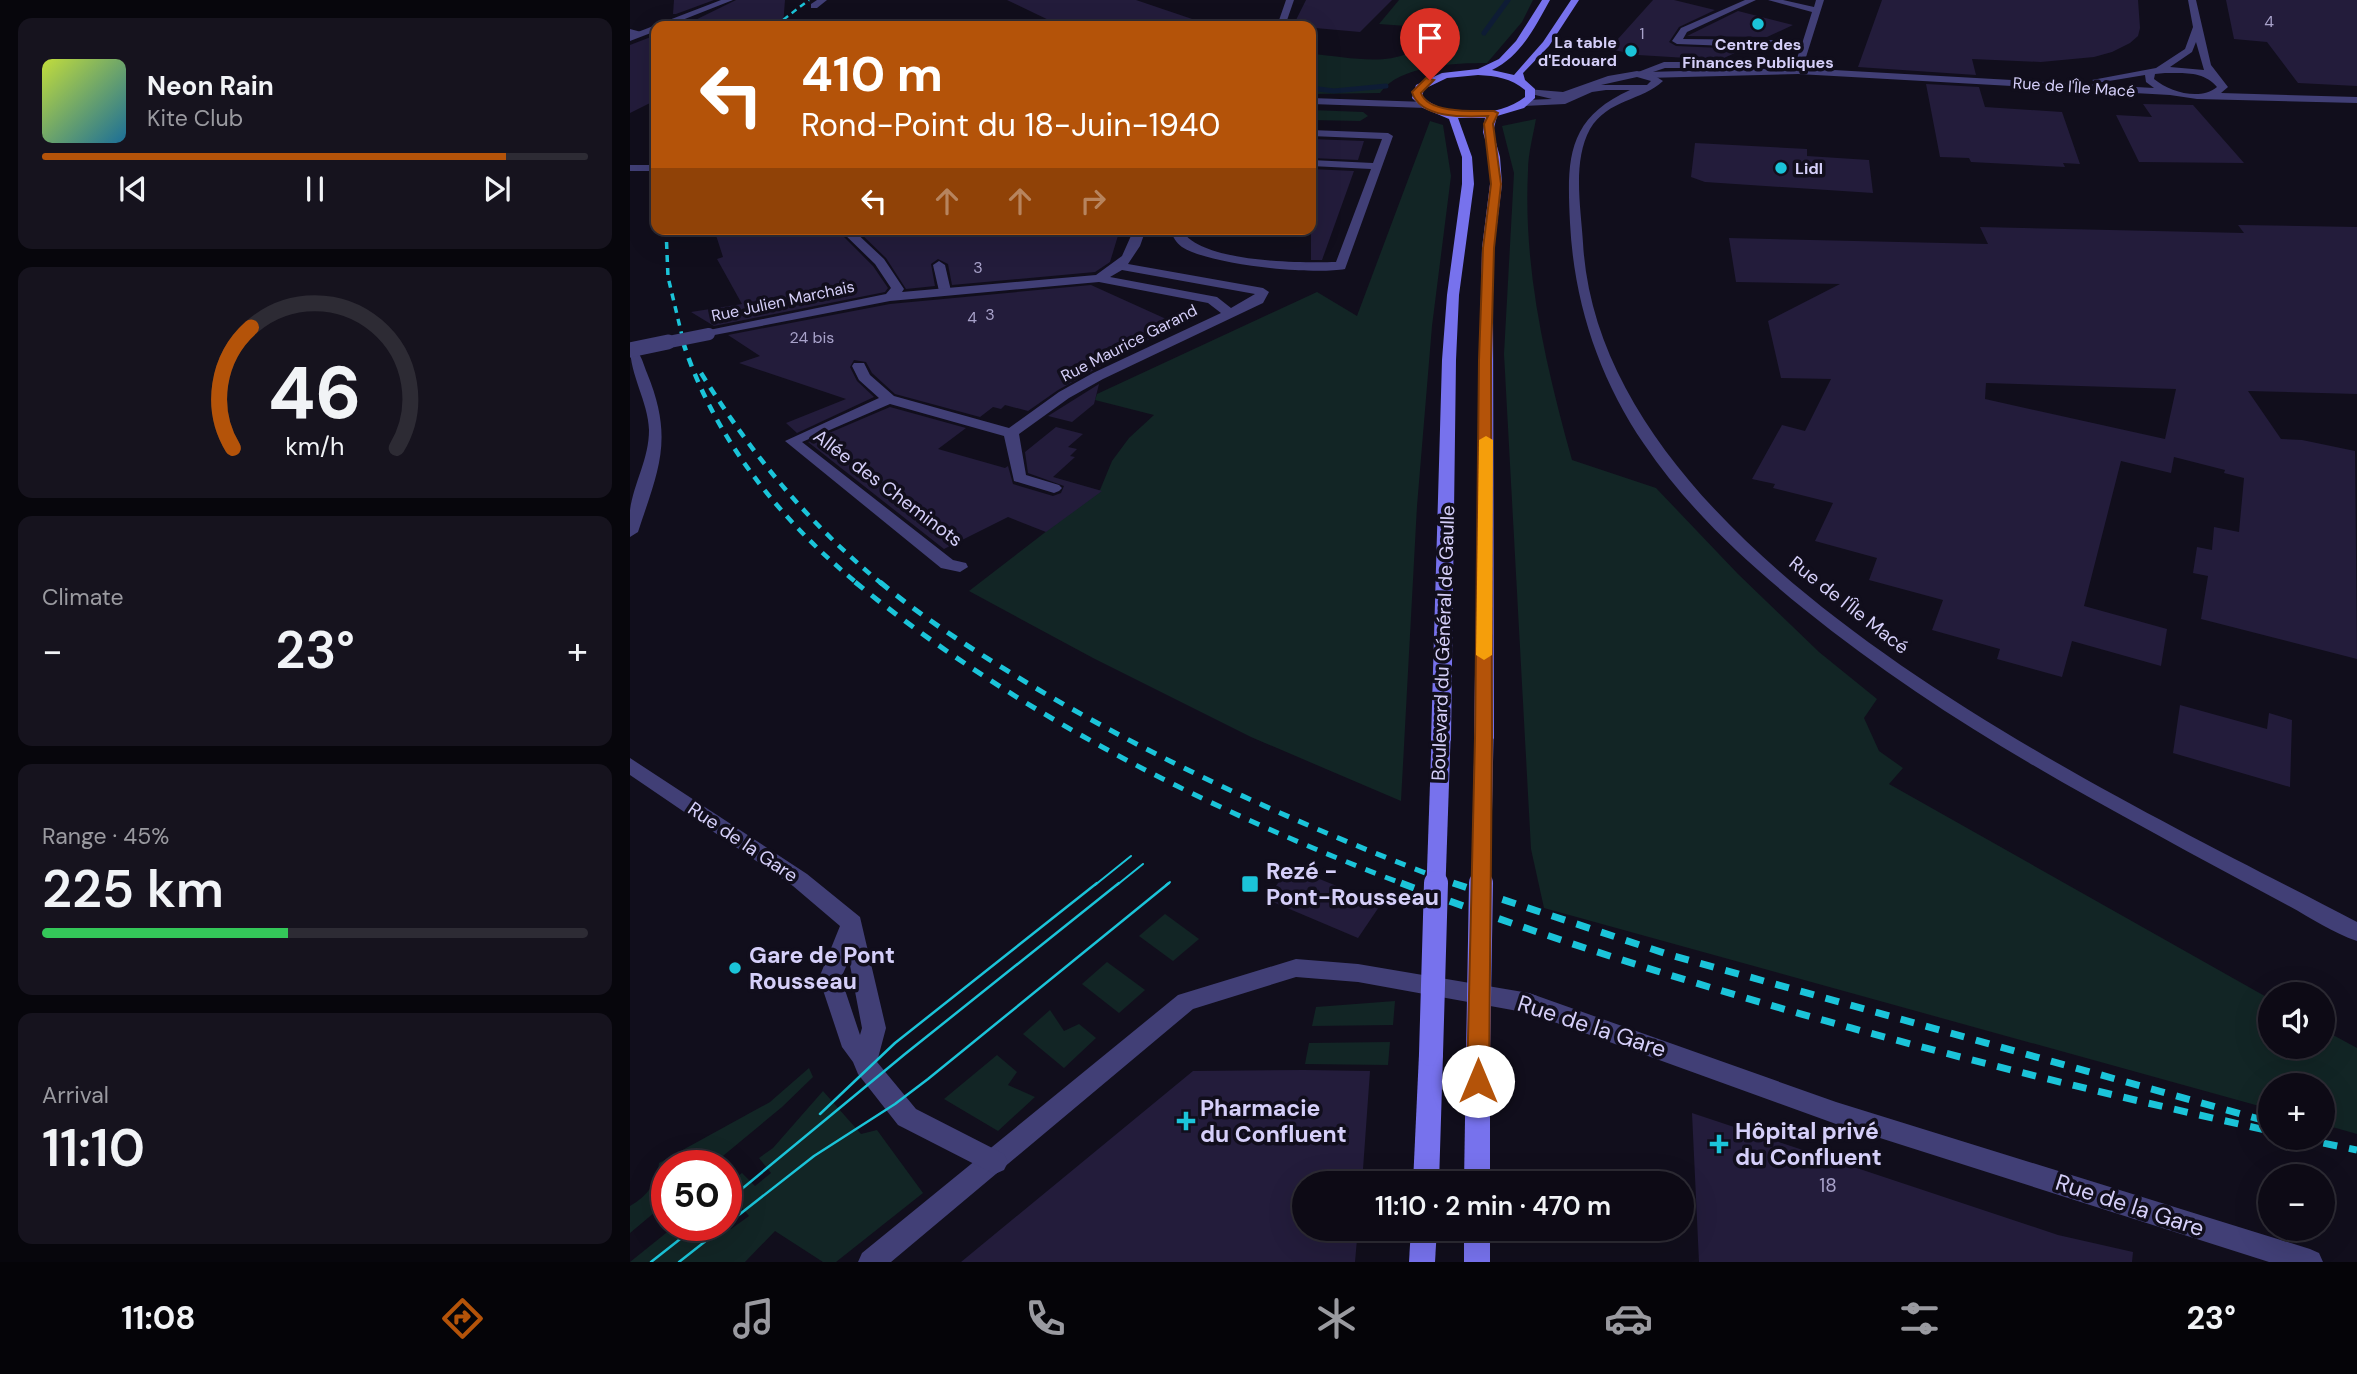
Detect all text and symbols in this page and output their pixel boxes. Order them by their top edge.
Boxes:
pin [1400,8,1460,80]
house number: 4 [2264,11,2274,32]
marker: Centre des Finances Publiques [1750,16,1766,32]
icon: arrive [1411,19,1449,57]
house number: 1 [1640,23,1645,44]
place label: La table d'Edouard [1538,32,1617,71]
place label: Centre des Finances Publiques [1682,34,1834,73]
text: 410 m [801,42,943,106]
marker: La table d'Edouard [1623,43,1639,59]
icon: left [686,49,777,140]
text: Neon Rain [147,69,274,103]
street label: Rue de l'Île Macé [2012,72,2136,102]
text: Kite Club [147,103,243,133]
text: Rond-Point du 18-Juin-1940 [801,104,1220,146]
place label: Lidl [1795,158,1823,179]
marker: Lidl [1773,160,1789,176]
icon: previous [114,170,152,208]
icon: pause [296,170,334,208]
icon: next [478,170,516,208]
icon: left [855,182,893,220]
icon: ahead [928,182,966,220]
icon: ahead [1001,182,1039,220]
icon: right [1074,182,1112,220]
house number: 3 [973,257,983,278]
street label: Rue Julien Marchais [709,276,857,326]
street label: Rue Maurice Garand [1057,300,1201,386]
house number: 3 [985,304,995,325]
house number: 4 [967,307,977,328]
house number: 24 bis [790,327,834,348]
text: 46 [268,347,362,442]
street label: Allée des Cheminots [808,424,968,552]
text: km/h [285,430,345,463]
street label: Boulevard du Général de Gaulle [1426,505,1460,781]
street label: Rue de l'Île Macé [1784,550,1914,660]
text: Climate [42,582,124,612]
text: 23° [275,616,355,684]
text: − [42,626,63,676]
text: + [567,626,588,676]
street label: Rue de la Gare [683,796,803,888]
text: Range · 45% [42,821,169,851]
text: 225 km [42,855,224,923]
place label: Rezé - Pont-Rousseau [1266,856,1439,912]
marker: Rezé - Pont-Rousseau [1240,874,1260,894]
place label: Gare de Pont Rousseau [749,940,895,996]
marker: Gare de Pont Rousseau [727,960,743,976]
map controls [2258,982,2335,1241]
button: sound [2258,982,2335,1059]
street label: Rue de la Gare [1514,988,1670,1064]
position arrow [1441,1044,1515,1118]
button: + [2258,1073,2335,1150]
text: Arrival [42,1080,109,1110]
place label: Pharmacie du Confluent [1200,1093,1347,1149]
marker: Pharmacie du Confluent [1178,1113,1194,1129]
text: 11:10 [42,1114,145,1182]
place label: Hôpital privé du Confluent [1735,1116,1882,1172]
marker: Hôpital privé du Confluent [1709,1134,1729,1154]
speed limit sign: 50 [651,1150,742,1241]
button: − [2258,1164,2335,1241]
street label: Rue de la Gare [2052,1167,2208,1243]
house number: 18 [1819,1173,1837,1198]
text: 11:10 · 2 min · 470 m [1375,1189,1611,1223]
icon: directions [438,1294,487,1343]
icon: music [729,1294,778,1343]
icon: phone [1021,1294,1070,1343]
icon: climate [1312,1294,1361,1343]
icon: car [1604,1294,1653,1343]
icon: filters [1895,1294,1944,1343]
text: 11:08 [121,1297,195,1339]
text: 23° [2186,1297,2236,1339]

